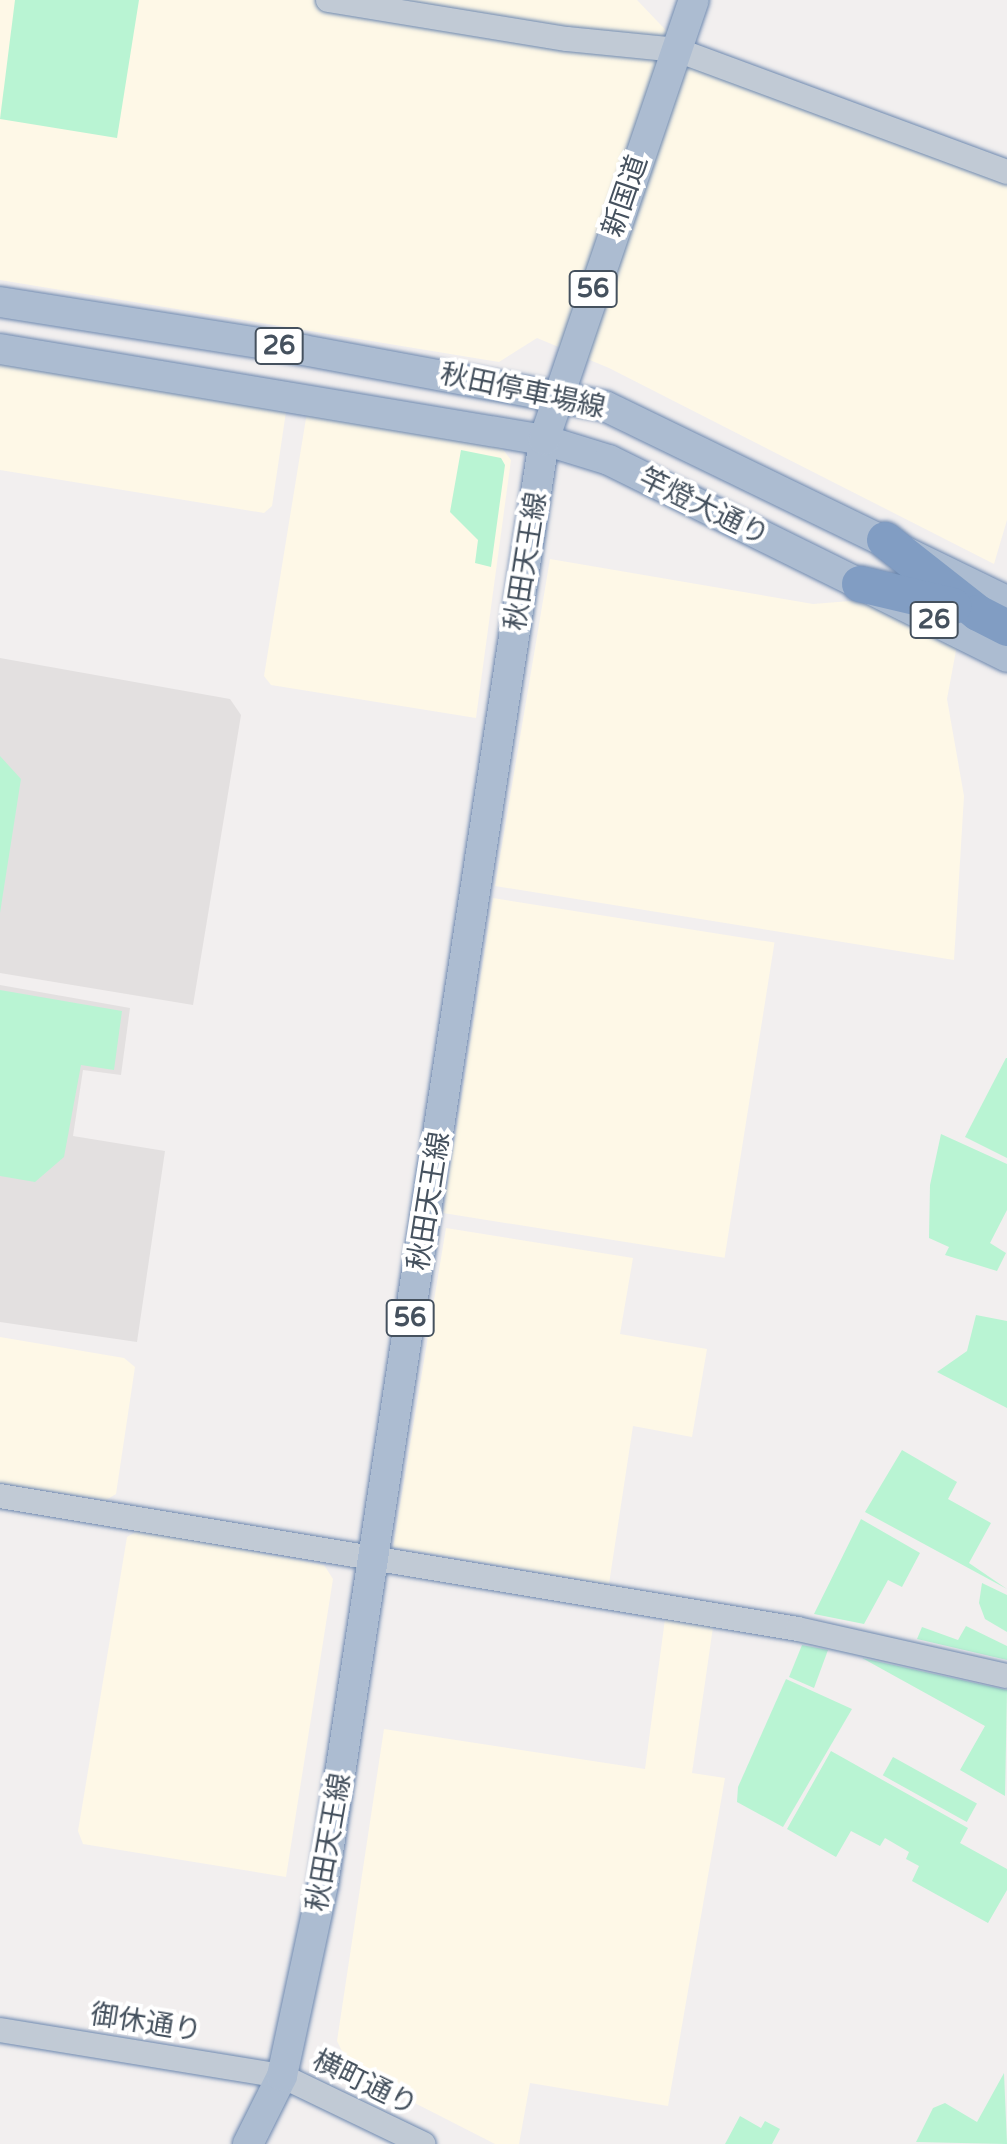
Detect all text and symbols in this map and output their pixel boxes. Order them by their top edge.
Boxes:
street label: 新国道 [595,151,655,241]
road number: 56 [567,267,619,311]
road number: 26 [253,324,305,368]
street label: 秋田停車場線 [437,357,609,425]
street label: 竿燈大通り [634,461,774,553]
street label: 秋田天王線 [498,489,554,633]
road number: 26 [908,598,960,642]
street label: 秋田天王線 [401,1129,457,1273]
road number: 56 [384,1296,436,1340]
street label: 秋田天王線 [300,1770,358,1914]
street label: 御休通り [88,1998,204,2048]
street label: 横町通り [307,2043,423,2123]

